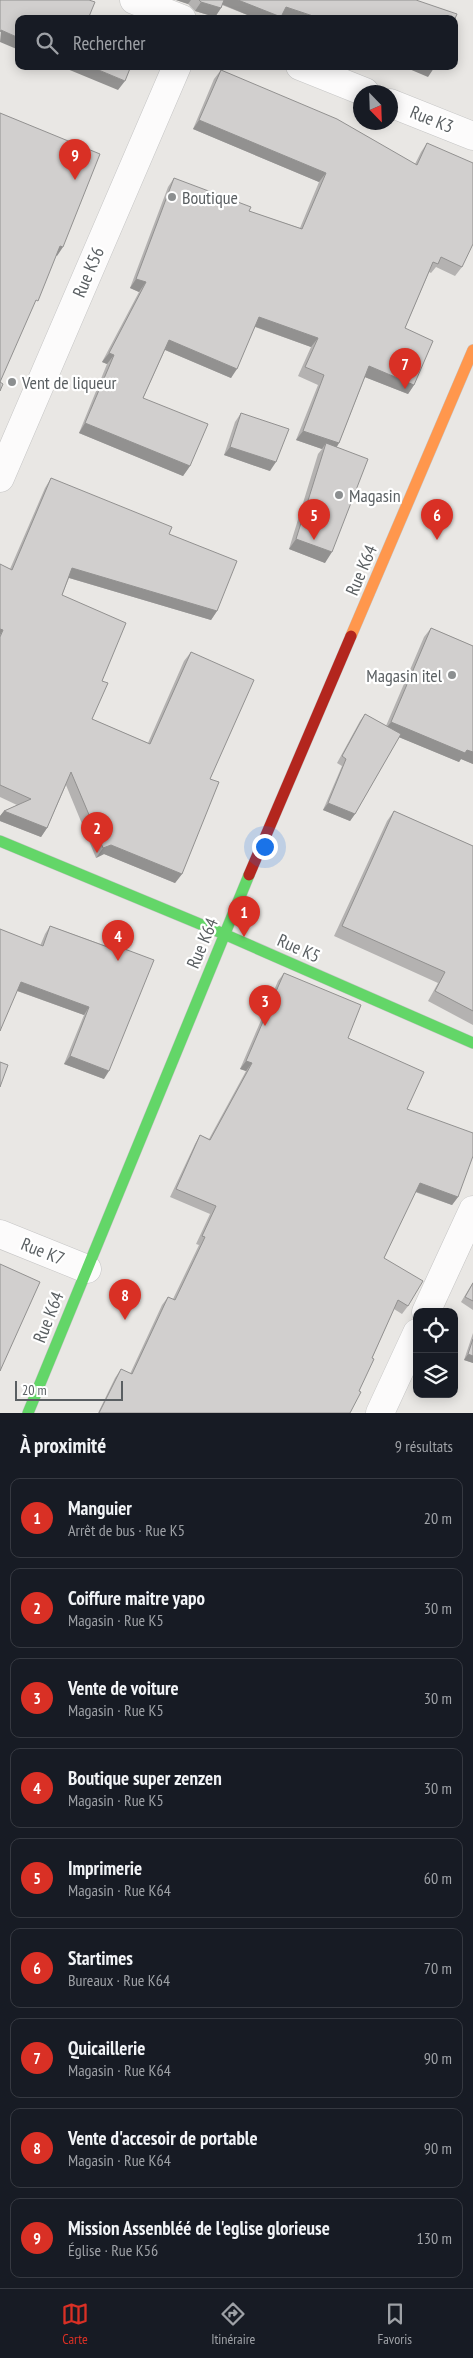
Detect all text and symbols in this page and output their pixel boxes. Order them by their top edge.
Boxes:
search box [15,15,458,70]
icon: search [33,29,61,57]
text: Rechercher [73,31,145,55]
north arrow [353,85,398,130]
street label: Rue K3 [407,100,457,138]
pin: 9 [59,139,91,180]
place label: Boutique [182,186,238,209]
marker: Boutique [166,191,178,203]
street label: Rue K56 [67,243,109,301]
pin: 7 [389,348,421,389]
place label: Vent de liqueur [21,371,117,394]
marker: Vent de liqueur [6,376,18,388]
place label: Magasin [349,484,401,507]
marker: Magasin [333,489,345,501]
pin: 5 [298,499,330,540]
pin: 6 [421,499,453,540]
street label: Rue K64 [340,541,382,599]
place label: Magasin itel [366,664,443,687]
marker: Magasin itel [446,669,458,681]
pin: 2 [81,812,113,853]
your location [252,834,278,860]
pin: 1 [228,896,260,937]
street label: Rue K64 [181,914,223,972]
pin: 4 [102,920,134,961]
street label: Rue K5 [274,928,324,968]
pin: 3 [249,985,281,1026]
street label: Rue K7 [18,1232,68,1270]
pin: 8 [109,1279,141,1320]
street label: Rue K64 [27,1288,69,1346]
map controls [413,1308,458,1398]
button: locate [413,1308,458,1353]
button: layers [413,1353,458,1398]
scale bar [15,1378,122,1401]
text: 20 m [22,1381,47,1399]
text: À proximité [20,1432,106,1459]
text: 9 résultats [395,1436,453,1456]
text: Manguier [68,1496,132,1520]
text: 1 [33,1508,41,1528]
text: 20 m [424,1508,452,1528]
text: Arrêt de bus · Rue K5 [68,1520,185,1540]
text: Coiffure maitre yapo [68,1586,205,1610]
text: 2 [33,1598,41,1618]
text: 30 m [424,1598,452,1618]
text: Magasin · Rue K5 [68,1610,164,1630]
text: Vente de voiture [68,1676,179,1700]
text: 3 [33,1688,41,1708]
text: 30 m [424,1688,452,1708]
text: Magasin · Rue K5 [68,1700,164,1720]
text: Boutique super zenzen [68,1766,222,1790]
text: 4 [33,1778,41,1798]
text: 30 m [424,1778,452,1798]
text: Magasin · Rue K5 [68,1790,164,1810]
text: Imprimerie [68,1856,142,1880]
text: 5 [33,1868,41,1888]
text: 60 m [424,1868,452,1888]
text: Magasin · Rue K64 [68,1880,171,1900]
text: Startimes [68,1946,133,1970]
text: 6 [33,1958,41,1978]
text: 70 m [424,1958,452,1978]
text: Bureaux · Rue K64 [68,1970,170,1990]
text: Quicaillerie [68,2036,145,2060]
text: 7 [33,2048,41,2068]
text: 90 m [424,2048,452,2068]
text: Magasin · Rue K64 [68,2060,171,2080]
text: Vente d'accesoir de portable [68,2126,258,2150]
text: 8 [33,2138,41,2158]
text: 90 m [424,2138,452,2158]
text: Magasin · Rue K64 [68,2150,171,2170]
text: Mission Assenbléé de l'eglise glorieuse [68,2216,330,2240]
text: 9 [33,2228,41,2248]
text: 130 m [417,2228,452,2248]
text: Église · Rue K56 [68,2240,158,2260]
tab: Carte [61,2300,89,2348]
tab: Itinéraire [211,2300,255,2348]
tab: Favoris [377,2300,412,2348]

